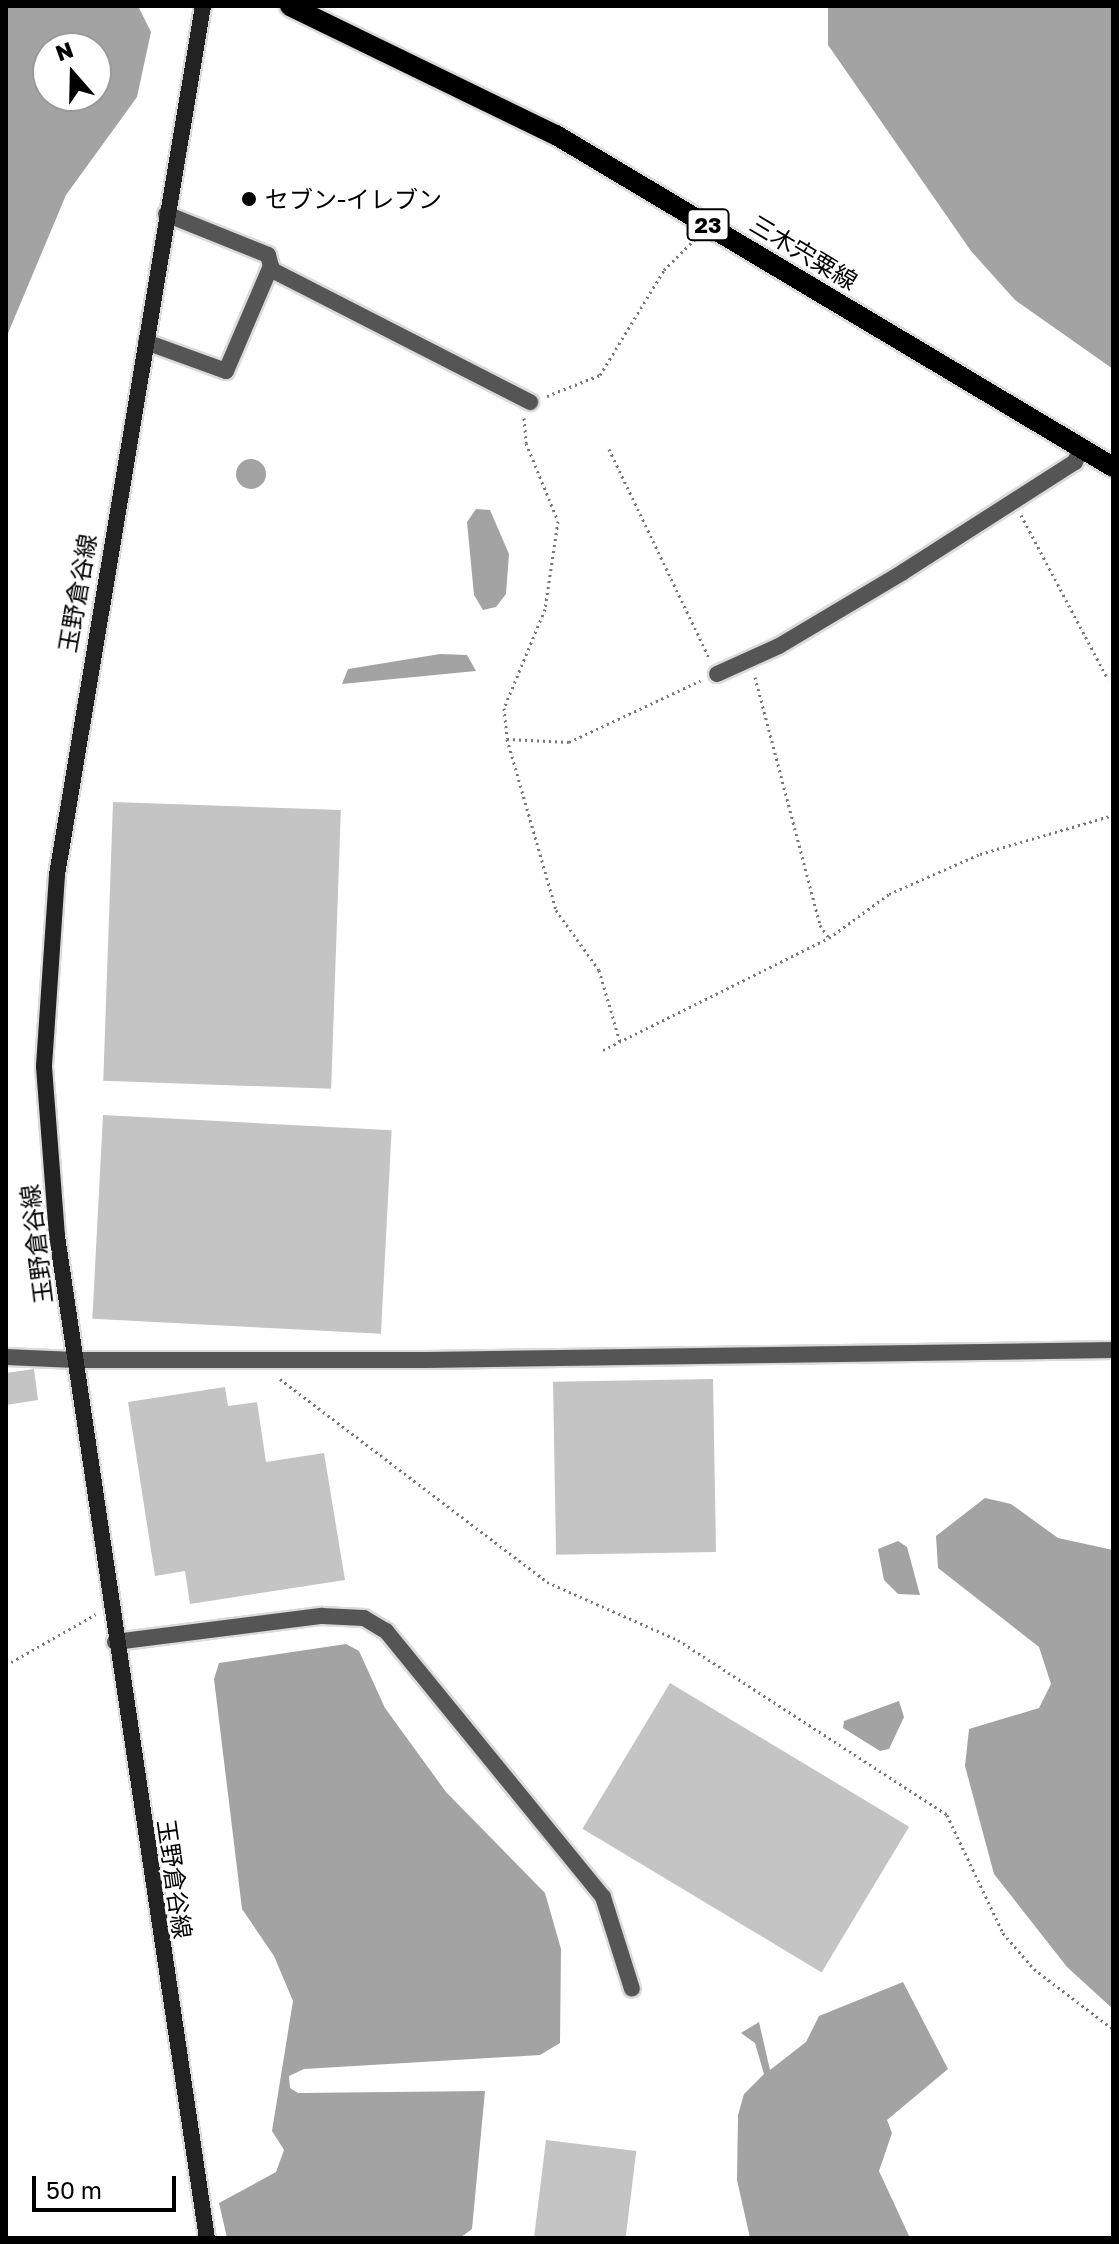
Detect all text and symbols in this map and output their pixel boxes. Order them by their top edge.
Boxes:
north arrow [32,32,112,112]
text: N [52,35,77,66]
place label: セブン-イレブン [265,185,442,213]
marker: セブン-イレブン [240,190,258,208]
road number: 23 [686,207,730,243]
street label: 三木宍粟線 [745,209,863,295]
street label: 玉野倉谷線 [52,531,102,655]
street label: 玉野倉谷線 [14,1183,58,1305]
street label: 玉野倉谷線 [152,1818,198,1940]
scale bar [36,2160,180,2210]
text: 50 m [46,2175,102,2204]

